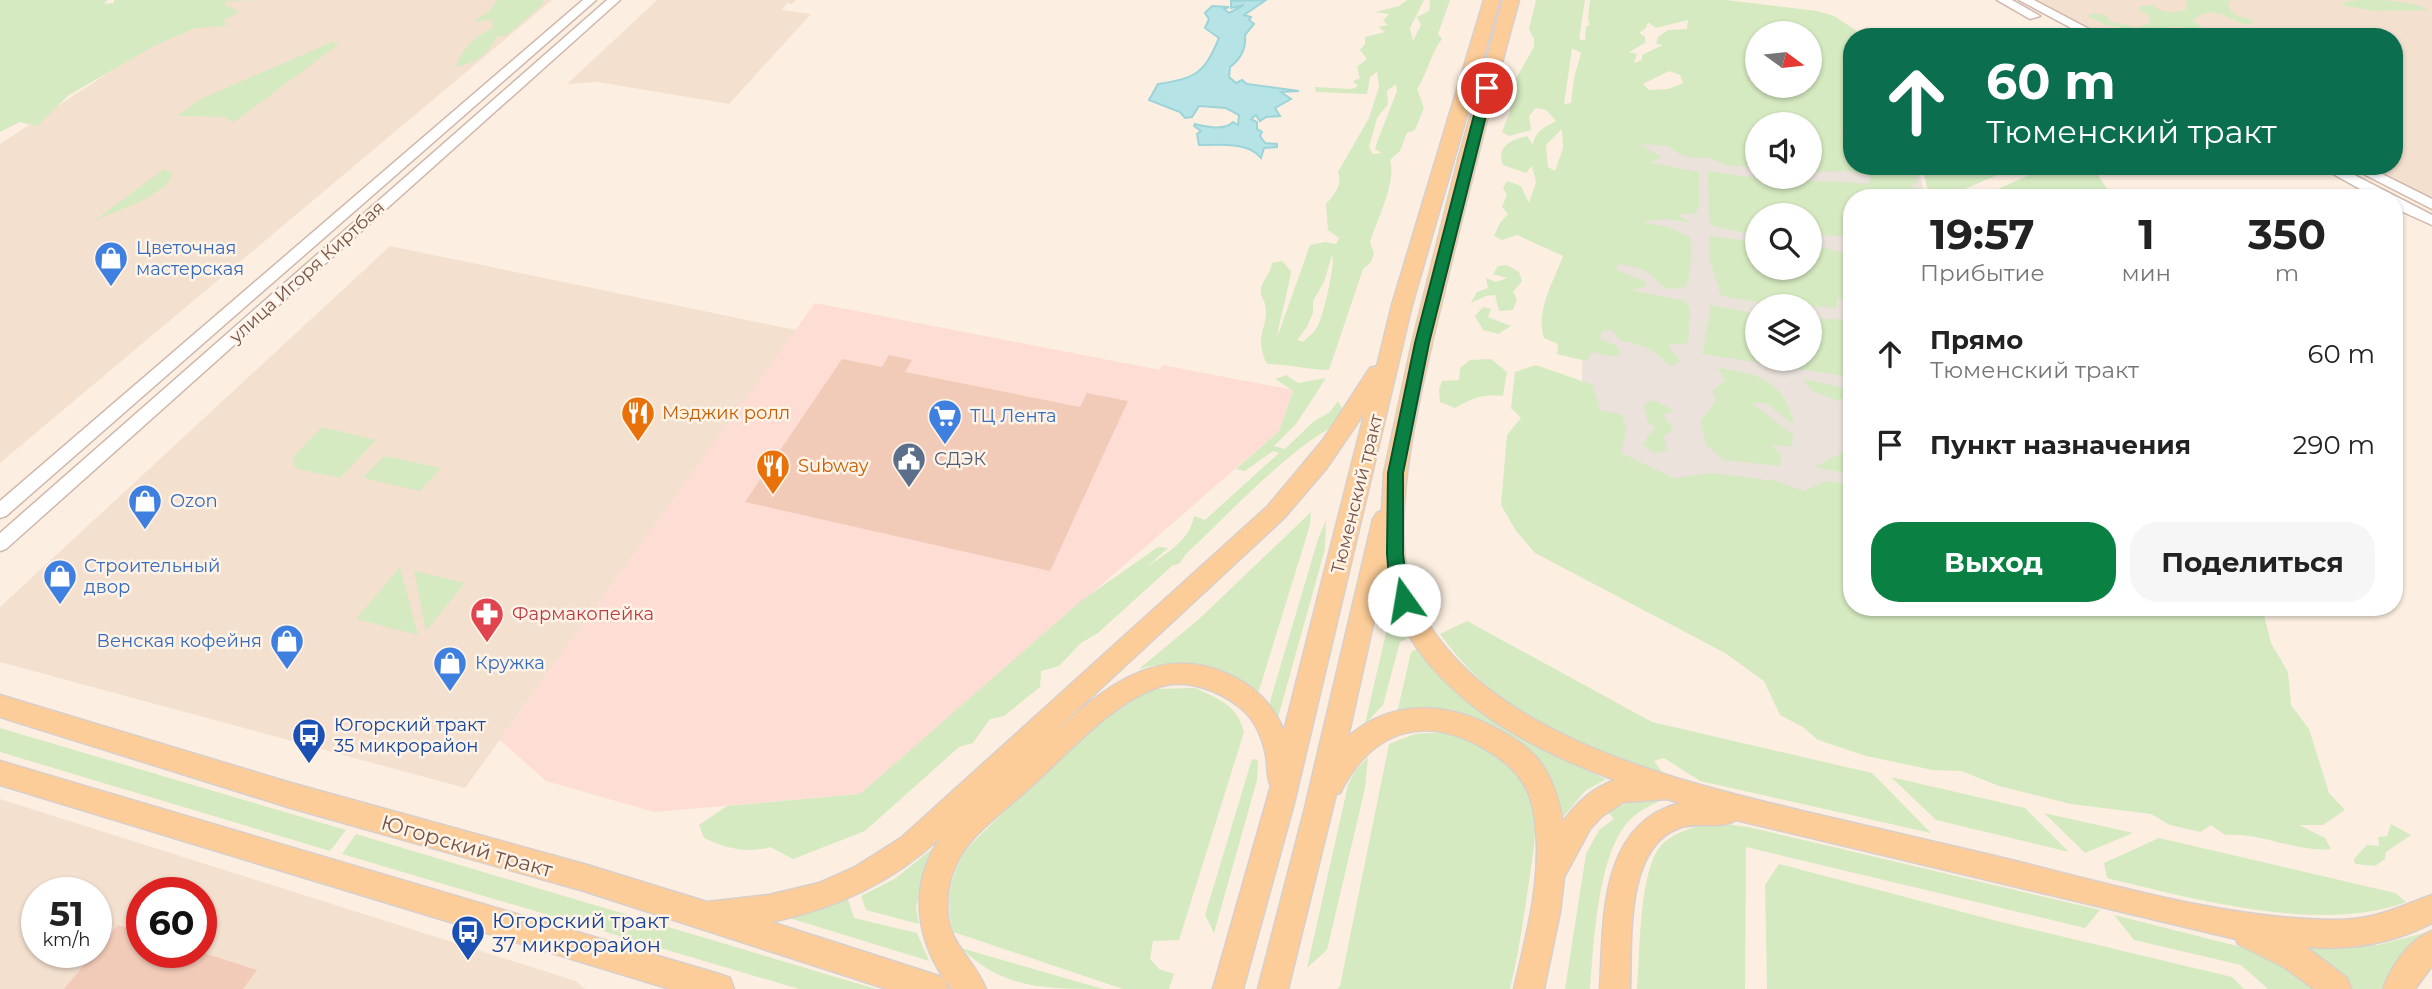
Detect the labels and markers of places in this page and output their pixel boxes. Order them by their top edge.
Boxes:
pin [1457,58,1517,118]
place label: Цветочная мастерская [136,237,244,280]
shop icon: Цветочная мастерская [92,239,130,288]
restaurant icon: Мэджик ролл [619,394,657,443]
supermarket icon: ТЦ Лента [926,397,964,446]
place label: Мэджик ролл [662,402,790,424]
place label: ТЦ Лента [970,405,1057,427]
public building icon: СДЭК [890,440,928,489]
restaurant icon: Subway [754,447,792,496]
place label: СДЭК [934,448,987,470]
place label: Subway [798,455,869,477]
shop icon: Ozon [126,482,164,531]
place label: Ozon [170,490,218,512]
place label: Строительный двор [84,555,221,598]
shop icon: Строительный двор [41,557,79,606]
pharmacy icon: Фармакопейка [468,595,506,644]
place label: Фармакопейка [512,603,654,625]
shop icon: Венская кофейня [268,622,306,671]
place label: Венская кофейня [96,630,262,652]
shop icon: Кружка [431,644,469,693]
place label: Кружка [475,652,545,674]
place label: Югорский тракт 35 микрорайон [334,714,486,757]
bus stop icon: Югорский тракт 35 микрорайон [290,716,328,765]
place label: Югорский тракт 37 микрорайон [492,908,669,957]
bus stop icon: Югорский тракт 37 микрорайон [449,913,487,962]

